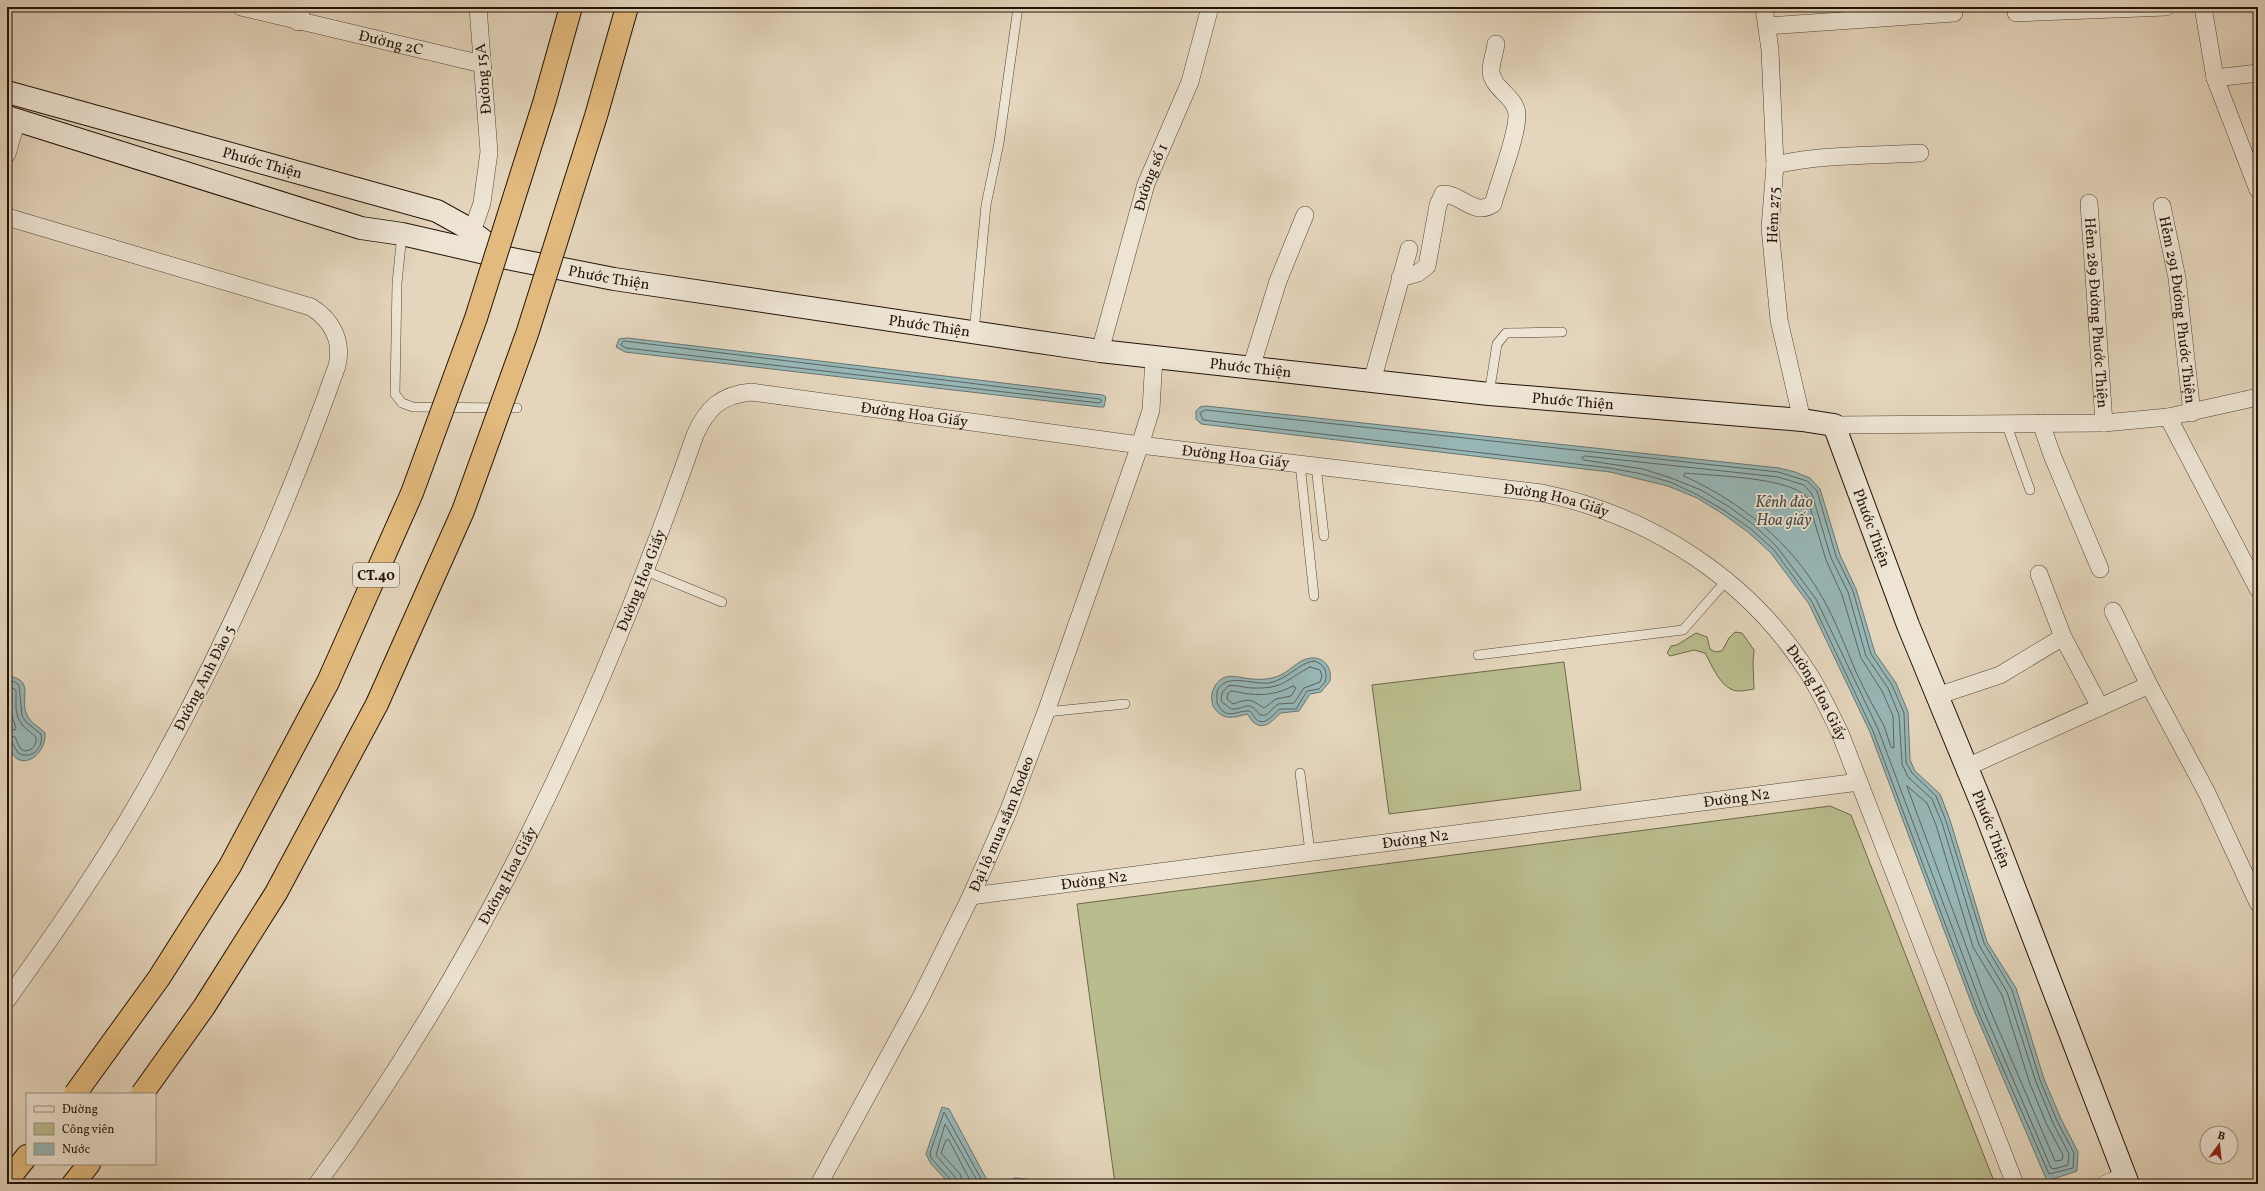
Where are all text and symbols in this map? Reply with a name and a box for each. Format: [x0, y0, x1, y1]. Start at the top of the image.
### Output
street label: Đường 2C [356, 26, 425, 62]
street label: Đường 15A [471, 42, 498, 115]
street label: Đường số 1 [1130, 141, 1174, 214]
street label: Phước Thiện [220, 143, 304, 185]
street label: Hẻm 275 [1763, 186, 1786, 244]
street label: Hẻm 291 Đường Phước Thiện [2152, 214, 2200, 405]
street label: Hẻm 289 Đường Phước Thiện [2078, 217, 2112, 409]
street label: Phước Thiện [566, 261, 651, 296]
street label: Phước Thiện [887, 311, 971, 344]
street label: Phước Thiện [1208, 354, 1292, 384]
street label: Phước Thiện [1531, 389, 1615, 416]
street label: Đường Hoa Giấy [859, 398, 969, 433]
street label: Đường Hoa Giấy [1180, 441, 1290, 475]
street label: Đường Hoa Giấy [1502, 479, 1612, 524]
street label: Phước Thiện [1847, 486, 1895, 571]
water label: Kênh đào Hoa giấy [1755, 492, 1813, 532]
street label: Đường Hoa Giấy [613, 527, 672, 635]
road number: CT.40 [353, 563, 399, 587]
street label: Đường Anh Đào 5 [170, 622, 241, 735]
street label: Đường Hoa Giấy [1780, 641, 1851, 744]
street label: Đại lộ mua sắm Rodeo [965, 753, 1040, 896]
street label: Đường N2 [1702, 785, 1771, 814]
street label: Phước Thiện [1965, 787, 2015, 872]
street label: Đường Hoa Giấy [475, 823, 543, 929]
street label: Đường N2 [1381, 826, 1450, 855]
street label: Đường N2 [1060, 867, 1129, 896]
legend [26, 1093, 156, 1165]
text: Đường [62, 1102, 98, 1118]
text: Công viên [62, 1122, 114, 1138]
north arrow [2199, 1125, 2239, 1165]
text: B [2216, 1129, 2227, 1145]
text: Nước [62, 1142, 90, 1158]

